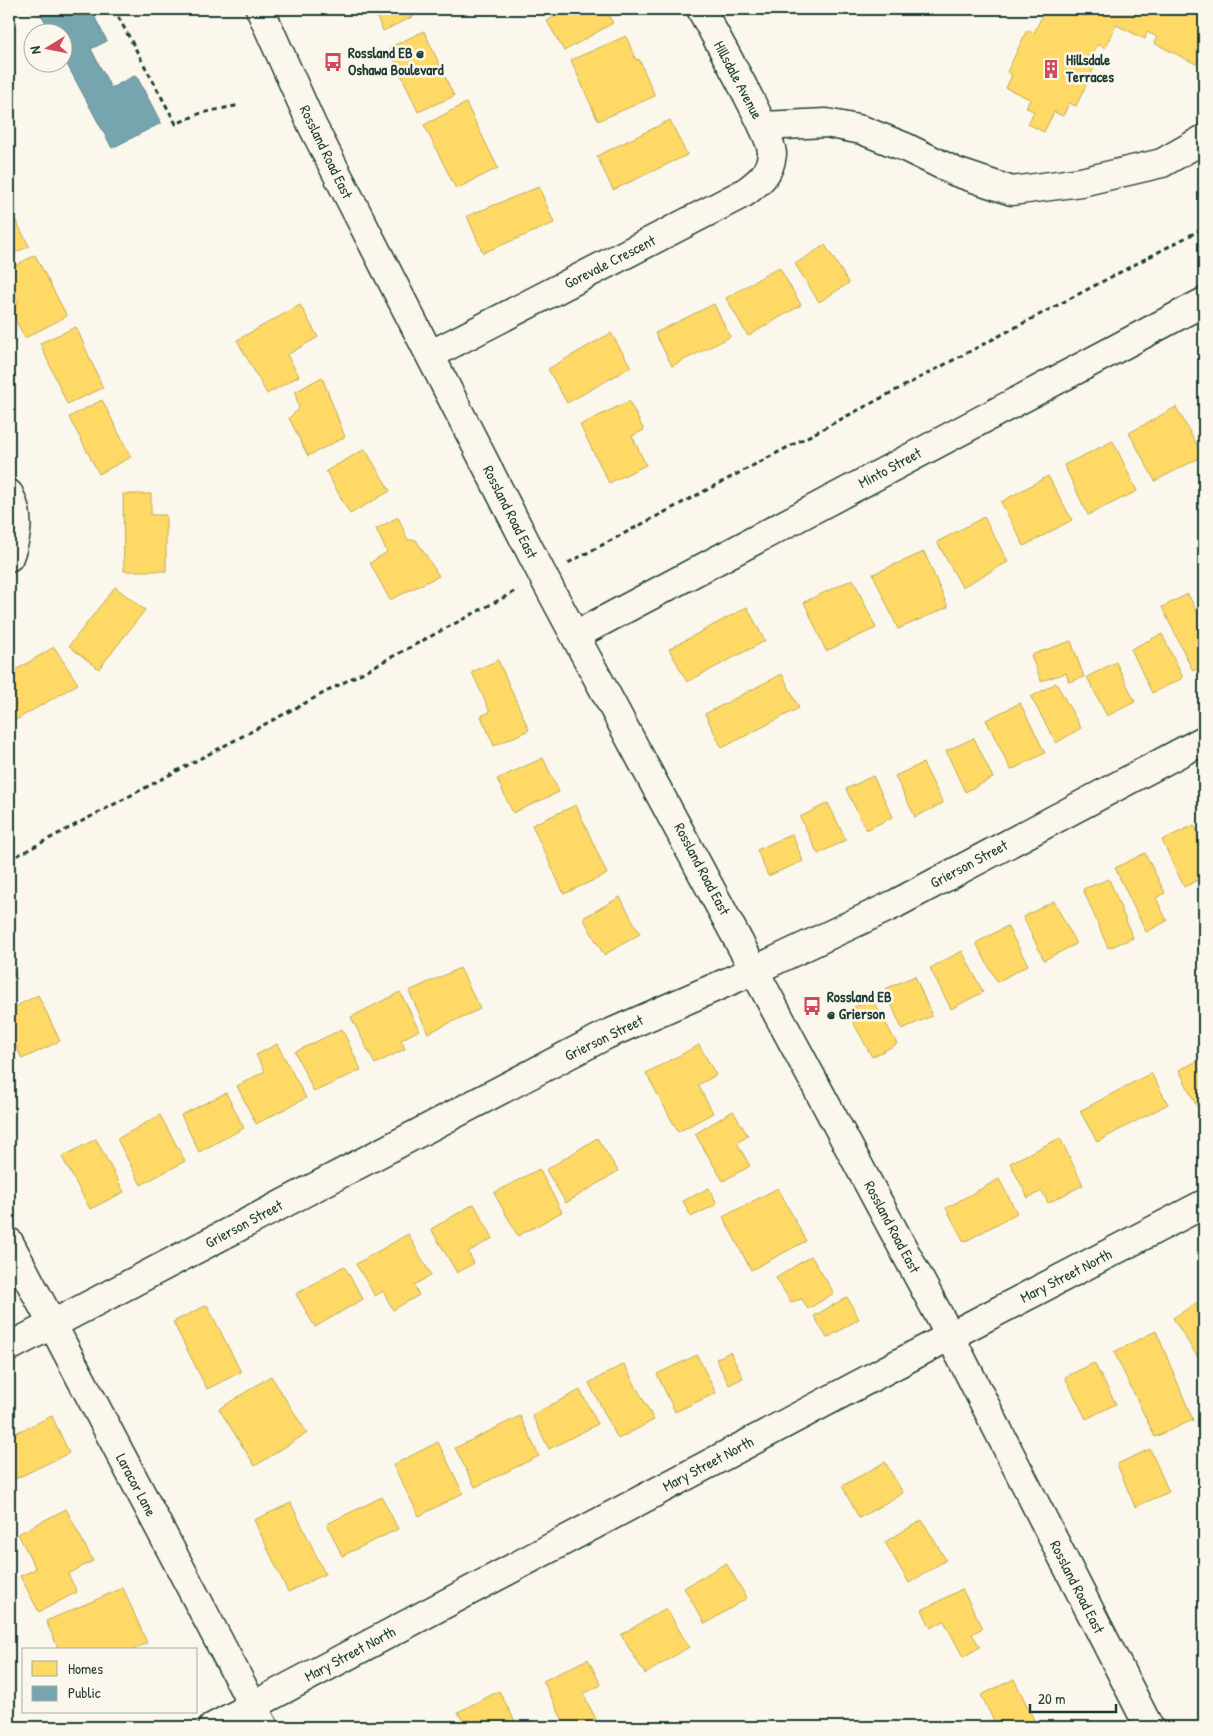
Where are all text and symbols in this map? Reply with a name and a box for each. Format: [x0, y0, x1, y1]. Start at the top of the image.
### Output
north arrow [22, 22, 72, 72]
street label: Hillsdale Avenue [709, 37, 768, 123]
place label: Rossland EB @ Oshawa Boulevard [348, 42, 444, 80]
text: N [25, 44, 45, 56]
place label: Hillsdale Terraces [1065, 49, 1114, 87]
bus stop icon: Rossland EB @ Oshawa Boulevard [322, 51, 344, 73]
building icon: Hillsdale Terraces [1040, 58, 1062, 80]
street label: Rossland Road East [295, 101, 359, 203]
street label: Gorevale Crescent [561, 229, 660, 294]
street label: Minto Street [855, 442, 926, 493]
street label: Rossland Road East [478, 462, 543, 563]
street label: Rossland Road East [669, 819, 736, 919]
street label: Grierson Street [926, 834, 1012, 893]
place label: Rossland EB @ Grierson [827, 986, 892, 1024]
bus stop icon: Rossland EB @ Grierson [801, 995, 823, 1017]
street label: Grierson Street [561, 1009, 647, 1066]
street label: Rossland Road East [859, 1177, 926, 1277]
street label: Grierson Street [201, 1194, 287, 1253]
street label: Mary Street North [1016, 1243, 1115, 1308]
street label: Mary Street North [659, 1431, 757, 1496]
street label: Laracor Lane [111, 1450, 162, 1520]
street label: Rossland Road East [1045, 1537, 1110, 1638]
street label: Mary Street North [301, 1621, 399, 1686]
legend [22, 1648, 198, 1714]
text: Homes [68, 1658, 103, 1679]
scale bar [1030, 1681, 1117, 1713]
text: Public [68, 1682, 101, 1703]
text: 20 m [1038, 1688, 1065, 1709]

